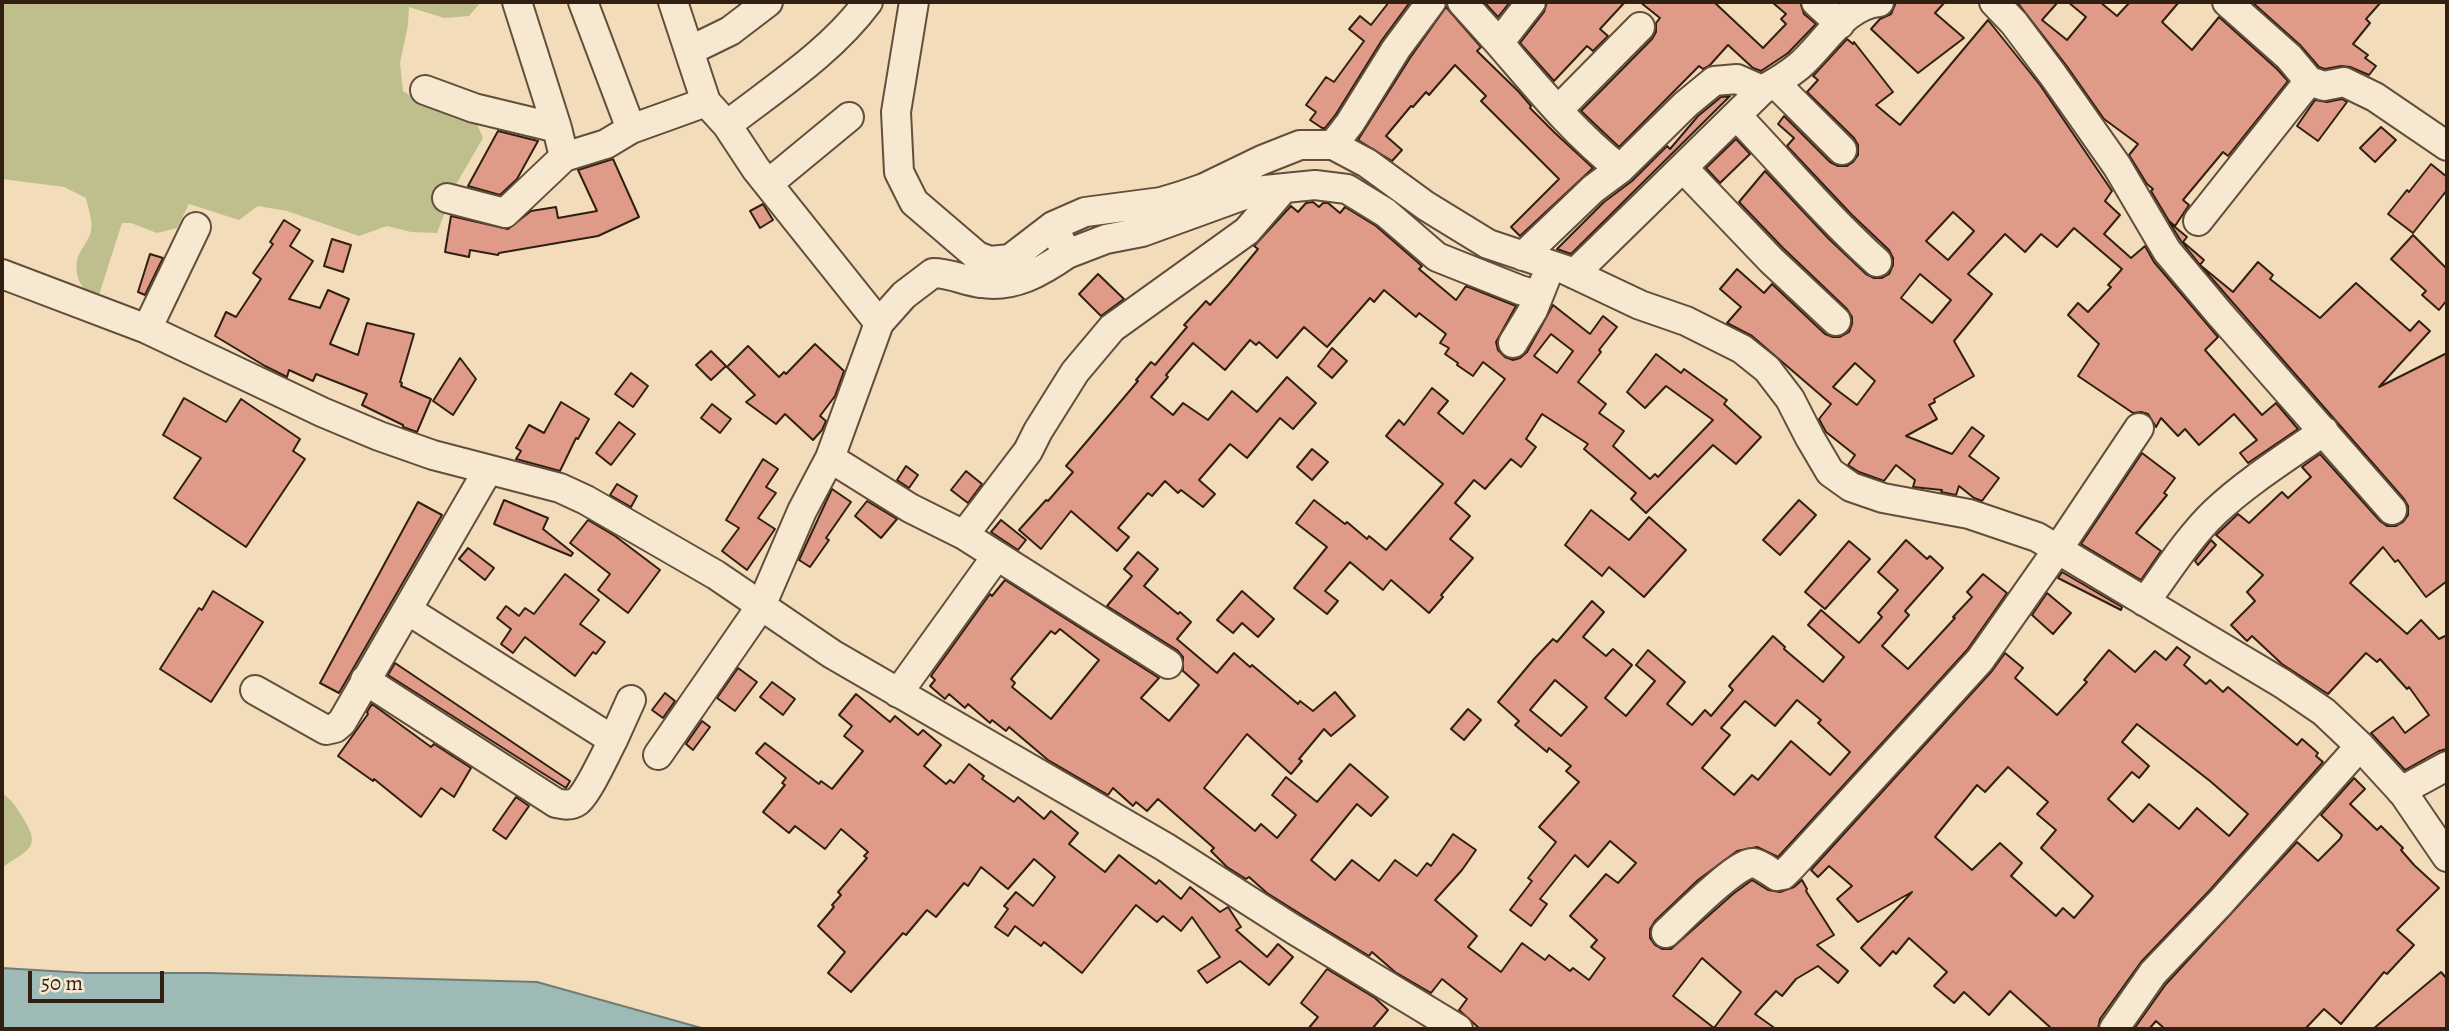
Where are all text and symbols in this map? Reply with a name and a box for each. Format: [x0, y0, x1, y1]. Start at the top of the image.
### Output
scale bar [32, 958, 168, 1002]
text: 50 m [41, 969, 83, 997]

